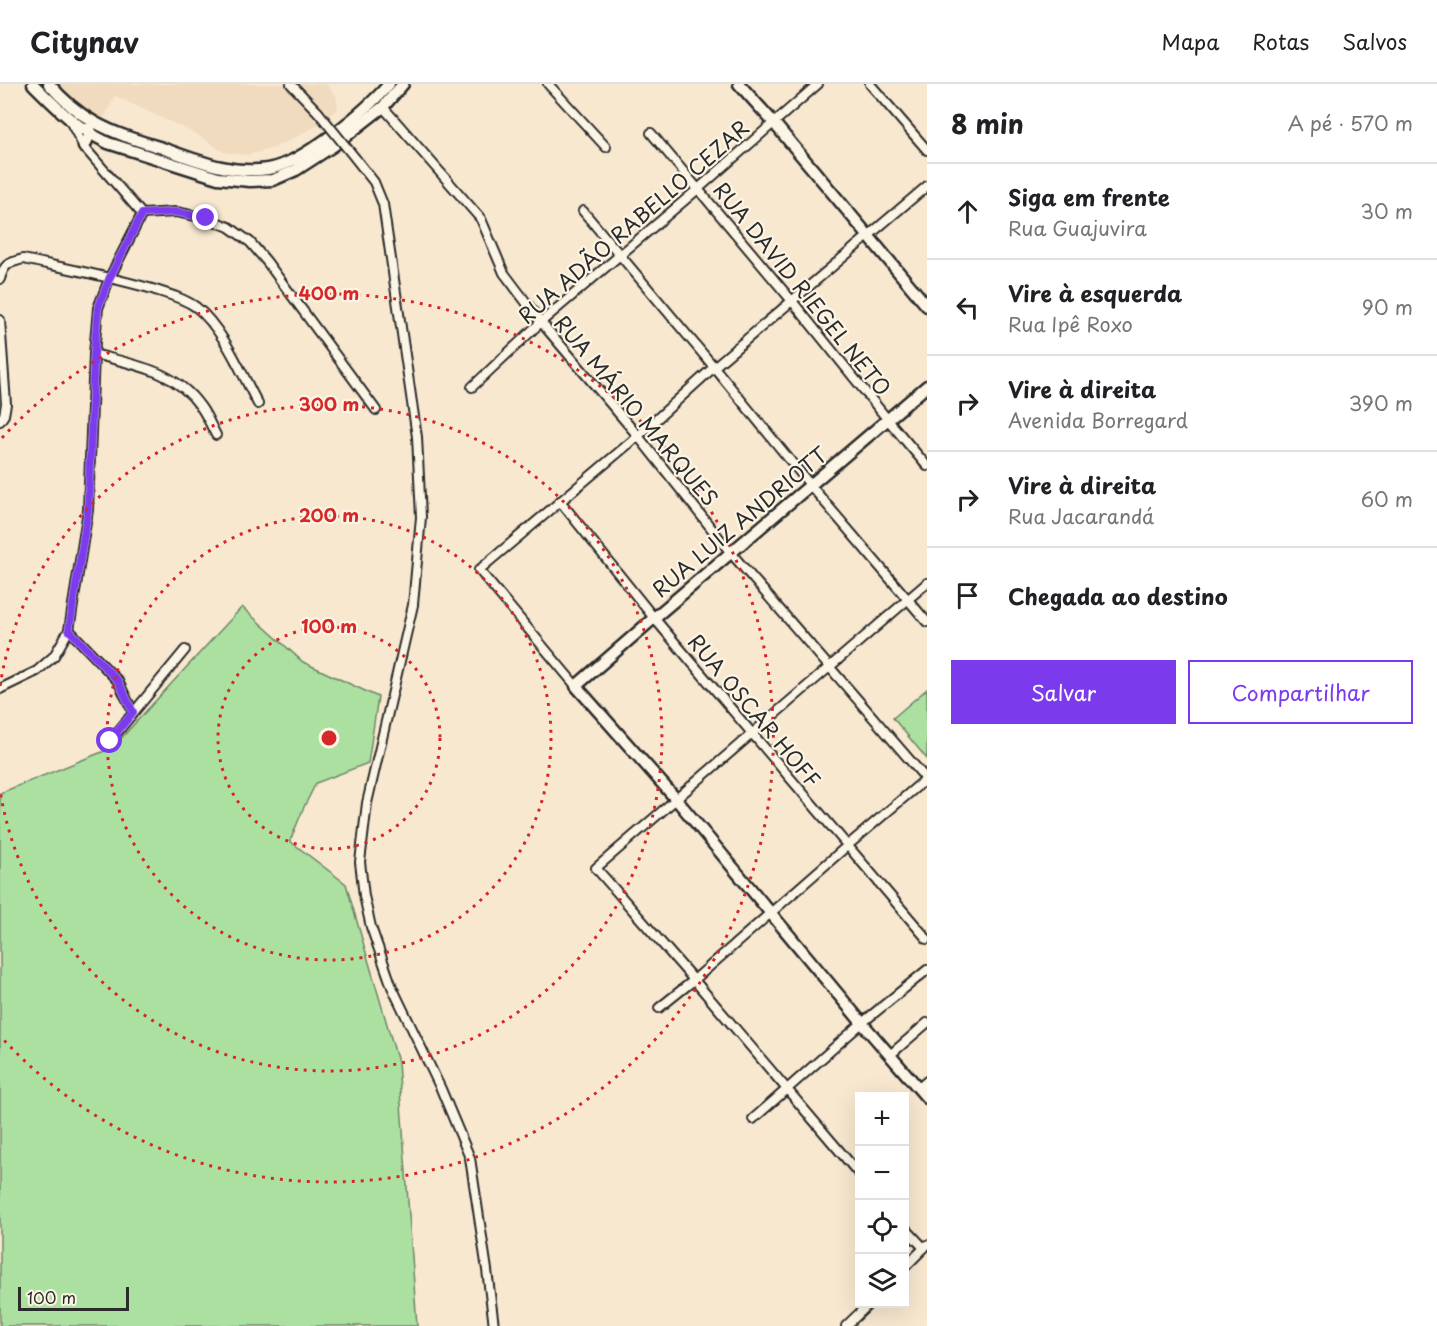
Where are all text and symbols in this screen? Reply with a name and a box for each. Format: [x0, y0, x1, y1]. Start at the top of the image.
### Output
text: Citynav [30, 20, 139, 63]
text: Mapa [1162, 25, 1219, 57]
text: Rotas [1252, 25, 1309, 57]
text: Salvos [1342, 25, 1407, 57]
text: 8 min [951, 104, 1024, 143]
text: A pé · 570 m [1288, 108, 1413, 138]
street label: RUA ADÃO RABELLO CEZAR [510, 111, 756, 331]
street label: RUA DAVID RIEGEL NETO [707, 174, 899, 402]
text: Siga em frente [1008, 180, 1170, 213]
icon: ahead [951, 195, 984, 228]
text: 30 m [1360, 196, 1413, 226]
route end [192, 204, 218, 230]
text: Rua Guajuvira [1008, 213, 1147, 243]
text: Vire à esquerda [1008, 276, 1182, 309]
text: 400 m [299, 279, 359, 306]
icon: left [951, 291, 984, 324]
text: 90 m [1362, 292, 1413, 322]
street label: RUA MÁRIO MARQUES [547, 308, 727, 512]
text: Rua Ipê Roxo [1008, 309, 1133, 339]
text: Vire à direita [1008, 372, 1156, 405]
icon: right [951, 387, 984, 420]
text: 390 m [1349, 388, 1413, 418]
text: 300 m [299, 390, 359, 417]
text: Avenida Borregard [1008, 405, 1188, 435]
street label: RUA LUIZ ANDRIOTT [644, 438, 834, 604]
text: Vire à direita [1008, 468, 1156, 501]
icon: right [951, 483, 984, 516]
text: 60 m [1361, 484, 1413, 514]
text: 200 m [299, 501, 359, 528]
text: Rua Jacarandá [1008, 501, 1154, 531]
icon: arrive [951, 579, 984, 612]
text: Chegada ao destino [1008, 579, 1228, 612]
text: 100 m [301, 612, 357, 639]
street label: RUA OSCAR HOFF [681, 626, 829, 794]
button: Salvar [951, 660, 1176, 724]
button: Compartilhar [1188, 660, 1413, 724]
route start [96, 727, 122, 753]
centre of rings [319, 728, 339, 748]
map controls [855, 1092, 909, 1308]
button: + [855, 1092, 909, 1146]
button: − [855, 1146, 909, 1200]
button: locate [855, 1200, 909, 1254]
button: layers [855, 1254, 909, 1308]
scale bar [18, 1284, 129, 1312]
text: 100 m [27, 1285, 76, 1309]

